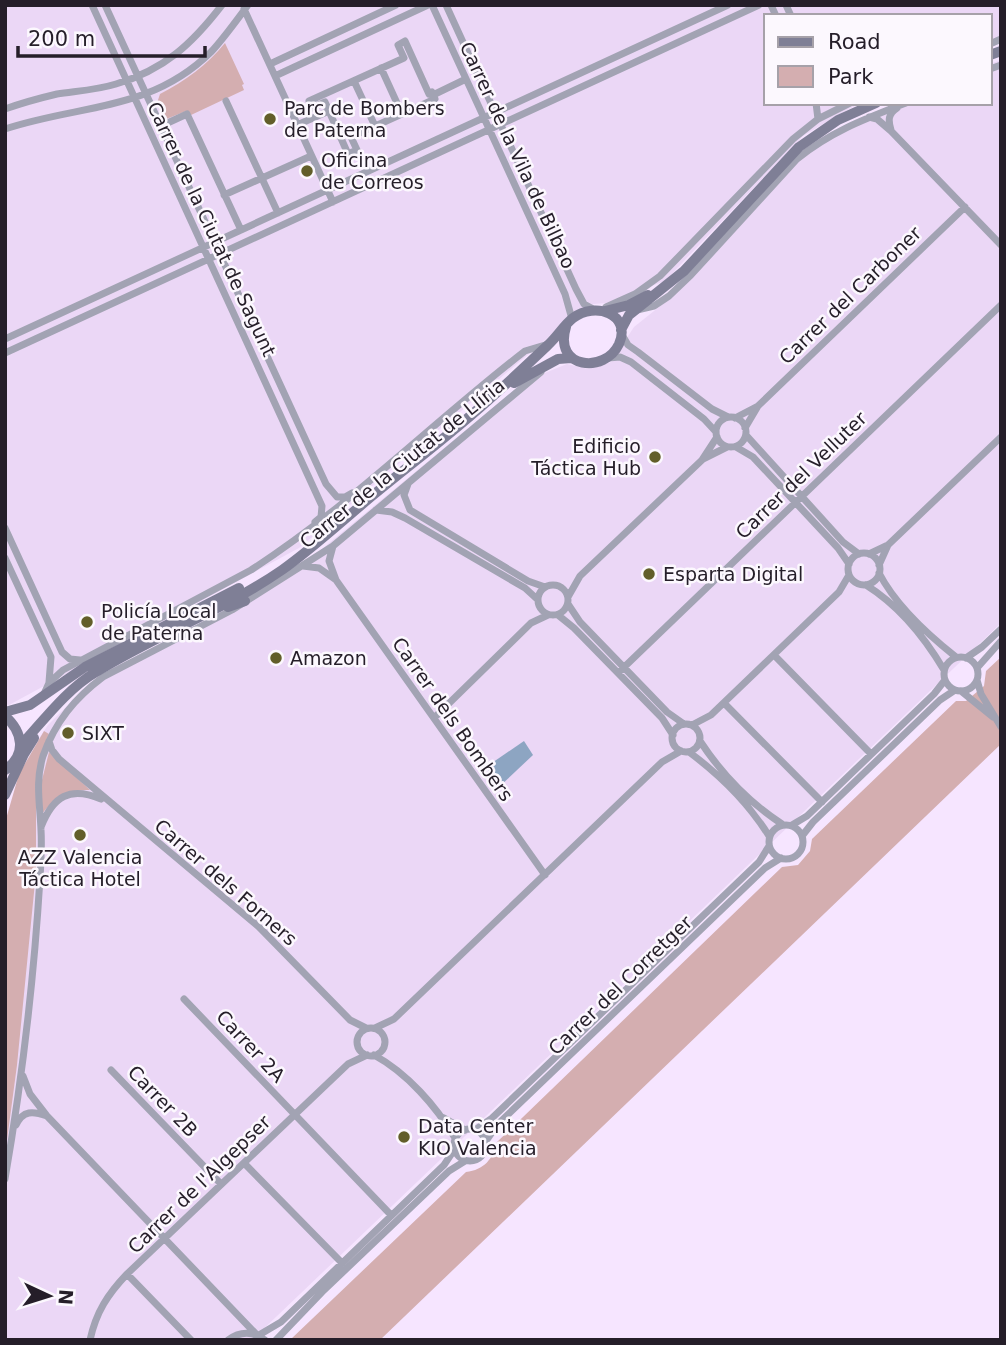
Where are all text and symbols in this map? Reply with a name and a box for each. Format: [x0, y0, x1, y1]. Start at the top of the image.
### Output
scale bar [18, 14, 205, 58]
legend [764, 14, 992, 105]
text: 200 m [28, 27, 95, 51]
text: Road [828, 30, 881, 54]
street label: Carrer de la Vila de Bilbao [456, 38, 580, 272]
text: Park [828, 65, 874, 89]
place label: Parc de Bombers de Paterna [284, 97, 445, 141]
street label: Carrer de la Ciutat de Sagunt [143, 98, 281, 360]
marker: Parc de Bombers de Paterna [262, 111, 278, 127]
place label: Oficina de Correos [321, 149, 424, 193]
marker: Oficina de Correos [299, 163, 315, 179]
street label: Carrer del Carboner [775, 222, 926, 368]
street label: Carrer de la Ciutat de Llíria [295, 374, 509, 552]
street label: Carrer del Velluter [731, 407, 871, 543]
place label: Edificio Táctica Hub [530, 435, 641, 479]
marker: Edificio Táctica Hub [647, 449, 663, 465]
place label: Esparta Digital [663, 563, 803, 585]
marker: Esparta Digital [641, 566, 657, 582]
place label: Policía Local de Paterna [101, 600, 217, 644]
marker: Policía Local de Paterna [79, 614, 95, 630]
street label: Carrer dels Bombers [388, 633, 518, 805]
place label: Amazon [290, 647, 367, 669]
marker: Amazon [268, 650, 284, 666]
place label: SIXT [82, 722, 124, 744]
marker: SIXT [60, 725, 76, 741]
street label: Carrer dels Forners [150, 814, 302, 950]
marker: AZZ Valencia Táctica Hotel [72, 827, 88, 843]
place label: AZZ Valencia Táctica Hotel [18, 846, 142, 890]
street label: Carrer del Corretger [544, 911, 696, 1059]
street label: Carrer 2A [212, 1005, 290, 1087]
street label: Carrer 2B [124, 1061, 202, 1141]
street label: Carrer de l'Algepser [123, 1110, 275, 1258]
place label: Data Center KIO Valencia [418, 1115, 537, 1159]
marker: Data Center KIO Valencia [396, 1129, 412, 1145]
north arrow [14, 1261, 84, 1331]
text: N [54, 1288, 77, 1306]

